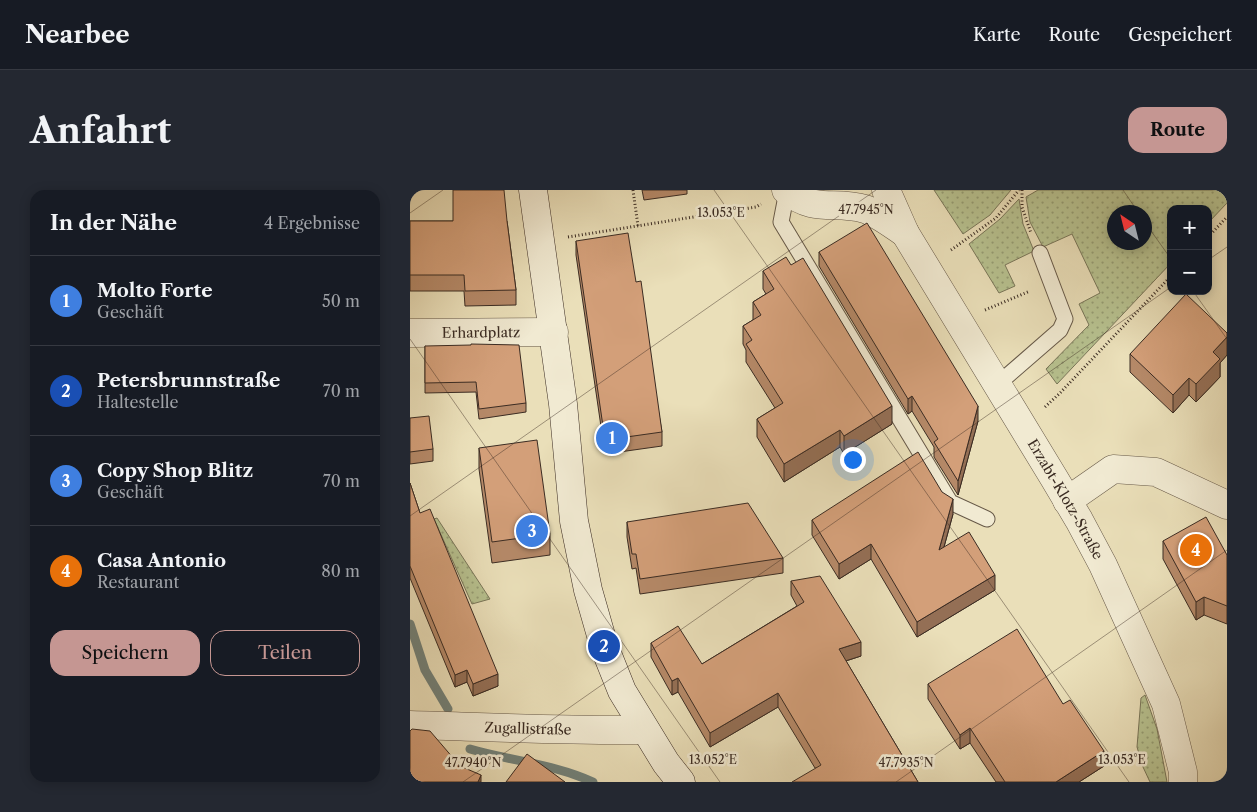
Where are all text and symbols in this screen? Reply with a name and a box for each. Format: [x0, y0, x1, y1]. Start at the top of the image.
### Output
text: Nearbee [25, 20, 130, 49]
text: Karte [973, 24, 1021, 46]
text: Route [1049, 24, 1100, 46]
text: Gespeichert [1128, 24, 1232, 46]
button: Route [1128, 107, 1227, 153]
text: Anfahrt [30, 109, 171, 152]
text: 47.7945°N [838, 202, 894, 217]
text: 13.053°E [697, 205, 745, 220]
north arrow [1107, 205, 1152, 250]
map controls [1167, 205, 1212, 295]
button: + [1167, 205, 1212, 250]
text: In der Nähe [50, 210, 177, 235]
text: 4 Ergebnisse [264, 213, 360, 233]
button: − [1167, 250, 1212, 295]
text: Molto Forte [97, 279, 212, 302]
text: 1 [62, 291, 70, 311]
text: 50 m [322, 291, 360, 311]
text: Geschäft [97, 302, 164, 322]
street label: Erhardplatz [442, 323, 520, 342]
text: Petersbrunnstraße [97, 369, 280, 392]
text: 2 [61, 381, 71, 401]
text: 70 m [323, 381, 360, 401]
text: Haltestelle [97, 392, 178, 412]
pin: 1 [596, 419, 628, 457]
street label: Erzabt-Klotz-Straße [1023, 436, 1107, 563]
your location [840, 447, 866, 473]
text: Copy Shop Blitz [97, 459, 253, 482]
text: 3 [61, 471, 71, 491]
text: 70 m [323, 471, 360, 491]
text: Geschäft [97, 482, 164, 502]
pin: 3 [516, 512, 548, 550]
pin: 4 [1180, 531, 1212, 569]
text: Casa Antonio [97, 549, 226, 572]
text: 4 [61, 561, 71, 581]
text: 80 m [321, 561, 360, 581]
text: Restaurant [97, 572, 179, 592]
pin: 2 [588, 627, 620, 665]
button: Speichern [50, 630, 200, 676]
button: Teilen [210, 630, 360, 676]
street label: Zugallistraße [484, 718, 572, 739]
text: 13.052°E [689, 752, 737, 767]
text: 13.053°E [1098, 752, 1146, 767]
text: 47.7940°N [445, 755, 501, 770]
text: 47.7935°N [878, 755, 934, 770]

